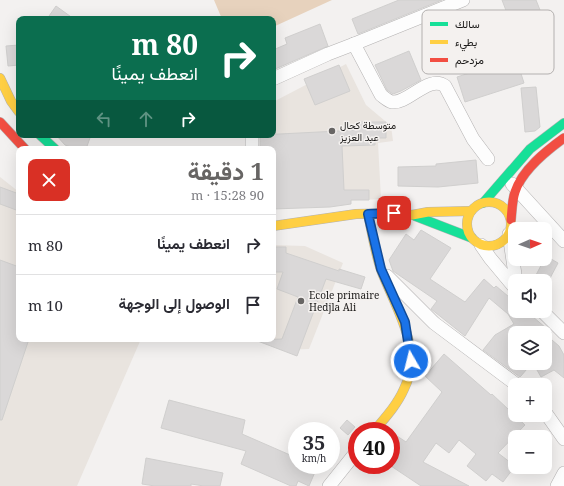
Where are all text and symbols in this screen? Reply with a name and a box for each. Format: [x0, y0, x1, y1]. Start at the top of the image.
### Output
legend [422, 10, 554, 74]
text: سالك [455, 16, 480, 31]
text: 80 m [131, 25, 198, 63]
icon: right [212, 32, 264, 84]
text: بطيء [455, 34, 477, 52]
text: مزدحم [455, 52, 484, 68]
text: انعطف يمينًا [112, 61, 198, 85]
icon: left [93, 108, 115, 130]
icon: ahead [135, 108, 157, 130]
icon: right [177, 108, 199, 130]
place label: متوسطة كحال عبد العزيز [339, 118, 396, 144]
marker: متوسطة كحال عبد العزيز [327, 126, 337, 136]
text: 1 دقيقة [188, 154, 264, 187]
button: close [28, 159, 70, 201]
text: 90 m · 15:28 [191, 186, 264, 204]
pin [377, 196, 411, 230]
icon: arrive [383, 202, 405, 224]
north arrow [508, 222, 552, 266]
map controls [508, 222, 552, 474]
text: انعطف يمينًا [157, 233, 230, 253]
icon: right [242, 234, 264, 256]
text: 80 m [28, 235, 63, 255]
button: sound [508, 274, 552, 318]
place label: Ecole primaire Hedjla Ali [309, 288, 379, 314]
text: الوصول إلى الوجهة [119, 293, 230, 313]
icon: arrive [242, 294, 264, 316]
text: 10 m [28, 295, 63, 315]
marker: Ecole primaire Hedjla Ali [296, 296, 306, 306]
button: layers [508, 326, 552, 370]
position arrow [390, 340, 432, 382]
button: + [508, 378, 552, 422]
speed limit sign: 40 [348, 422, 400, 474]
text: 35 [303, 429, 325, 456]
button: − [508, 430, 552, 474]
text: km/h [302, 451, 326, 465]

